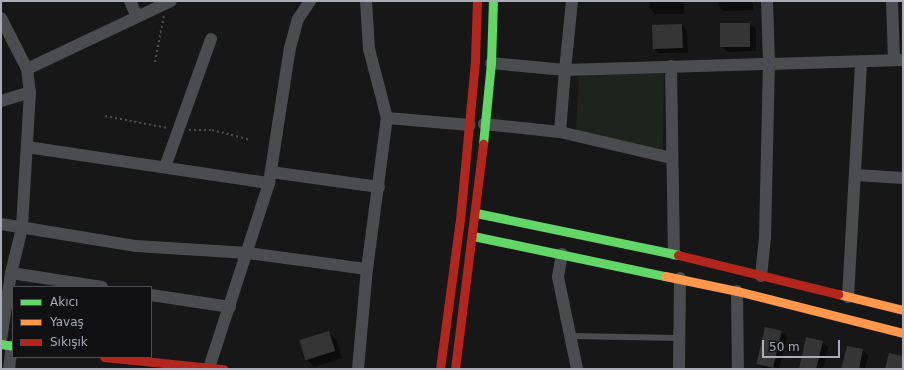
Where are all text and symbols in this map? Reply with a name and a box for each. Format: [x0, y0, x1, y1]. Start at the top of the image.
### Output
legend [12, 286, 152, 358]
text: Akıcı [50, 295, 78, 309]
text: Yavaş [50, 315, 84, 329]
scale bar [764, 332, 842, 358]
text: Sıkışık [50, 335, 88, 349]
text: 50 m [769, 340, 800, 354]

